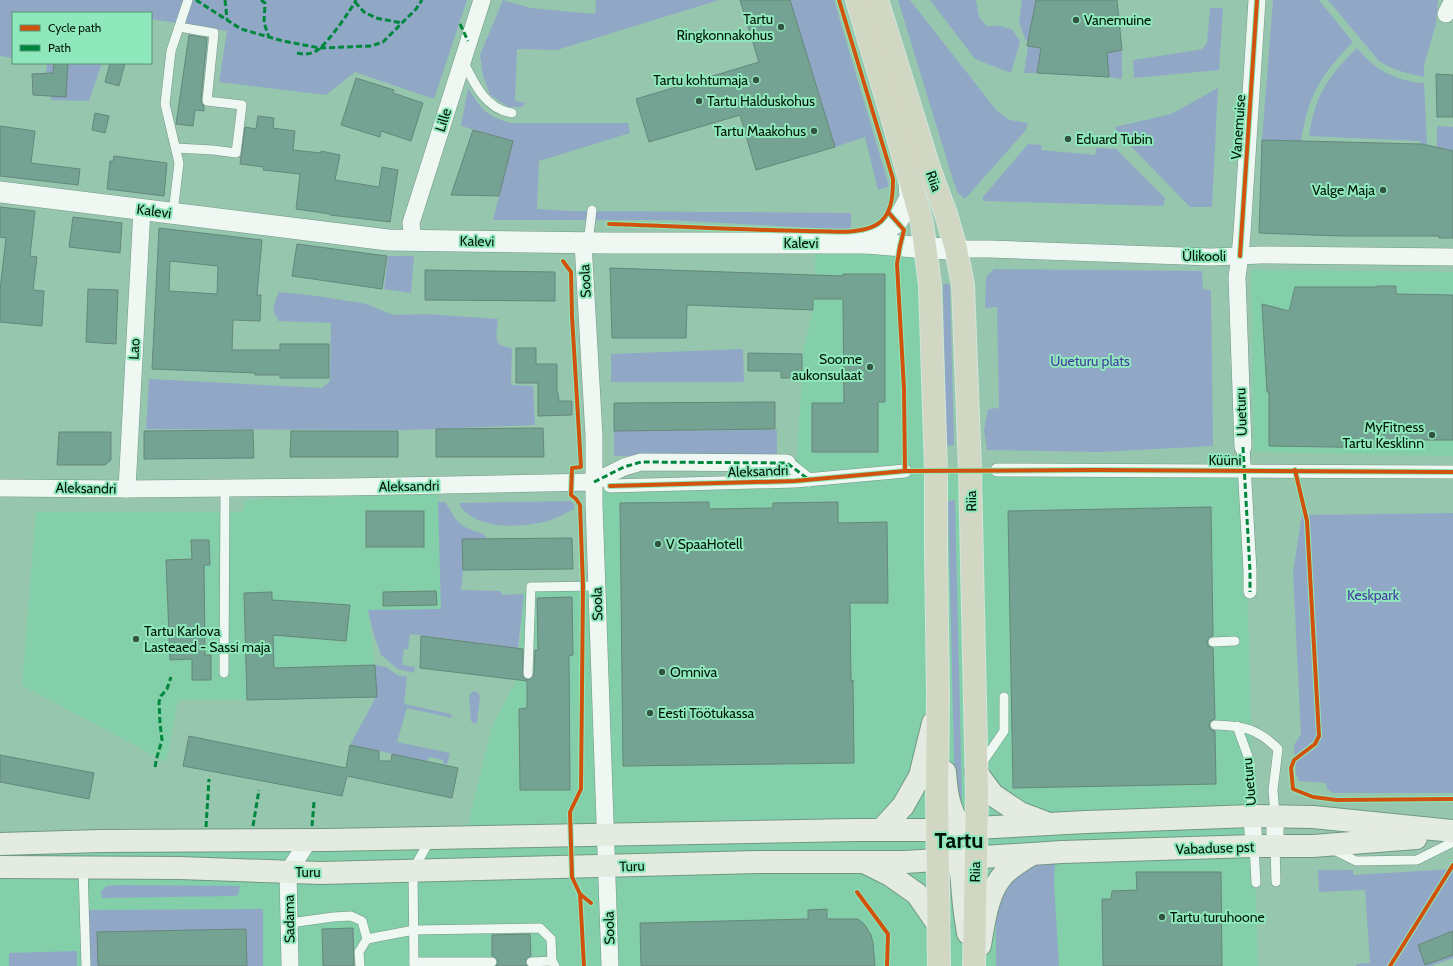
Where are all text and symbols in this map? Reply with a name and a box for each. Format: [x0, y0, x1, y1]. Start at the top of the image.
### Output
place label: Tartu Ringkonnakohus [676, 10, 773, 44]
place label: Vanemuine [1084, 11, 1151, 29]
legend [12, 12, 152, 64]
marker: Vanemuine [1071, 15, 1081, 25]
text: Cycle path [48, 20, 101, 35]
marker: Tartu Ringkonnakohus [776, 22, 786, 32]
text: Path [48, 40, 71, 55]
place label: Tartu kohtumaja [653, 71, 748, 89]
marker: Tartu kohtumaja [751, 75, 761, 85]
place label: Tartu Halduskohus [707, 92, 815, 110]
street label: Vanemuise [1227, 94, 1249, 160]
marker: Tartu Halduskohus [694, 96, 704, 106]
street label: Lille [431, 106, 455, 134]
place label: Tartu Maakohus [714, 122, 806, 140]
marker: Tartu Maakohus [809, 126, 819, 136]
place label: Eduard Tubin [1076, 130, 1153, 148]
marker: Eduard Tubin [1063, 134, 1073, 144]
street label: Riia [922, 168, 946, 194]
place label: Valge Maja [1312, 181, 1375, 199]
marker: Valge Maja [1378, 185, 1388, 195]
street label: Kalevi [136, 200, 172, 222]
street label: Kalevi [459, 232, 495, 250]
street label: Kalevi [784, 234, 818, 252]
street label: Ülikooli [1182, 247, 1226, 265]
street label: Soola [575, 263, 595, 298]
street label: Lao [124, 338, 144, 360]
place label: Soome aukonsulaat [792, 350, 862, 384]
park label: Uueturu plats [1050, 352, 1130, 370]
marker: Soome aukonsulaat [865, 362, 875, 372]
street label: Uueturu [1231, 388, 1251, 436]
place label: MyFitness Tartu Kesklinn [1342, 418, 1424, 452]
marker: MyFitness Tartu Kesklinn [1427, 430, 1437, 440]
street label: Küüni [1208, 451, 1242, 469]
street label: Aleksandri [727, 461, 789, 481]
street label: Aleksandri [378, 476, 440, 496]
street label: Aleksandri [55, 478, 117, 498]
street label: Riia [962, 490, 980, 512]
place label: V SpaaHotell [666, 535, 743, 553]
marker: V SpaaHotell [653, 539, 663, 549]
park label: Keskpark [1347, 586, 1400, 604]
street label: Soola [587, 587, 607, 621]
place label: Tartu Karlova Lasteaed - Sassi maja [144, 622, 271, 656]
marker: Tartu Karlova Lasteaed - Sassi maja [131, 634, 141, 644]
place label: Omniva [670, 663, 718, 681]
marker: Omniva [657, 667, 667, 677]
place label: Eesti Töötukassa [658, 704, 755, 722]
marker: Eesti Töötukassa [645, 708, 655, 718]
street label: Uueturu [1238, 757, 1260, 807]
district label: Tartu [935, 827, 983, 854]
street label: Vabaduse pst [1175, 838, 1255, 858]
street label: Turu [619, 857, 645, 875]
street label: Riia [966, 861, 984, 883]
street label: Turu [295, 863, 321, 881]
street label: Sadama [280, 894, 298, 943]
place label: Tartu turuhoone [1170, 908, 1265, 926]
street label: Soola [599, 911, 619, 945]
marker: Tartu turuhoone [1157, 912, 1167, 922]

